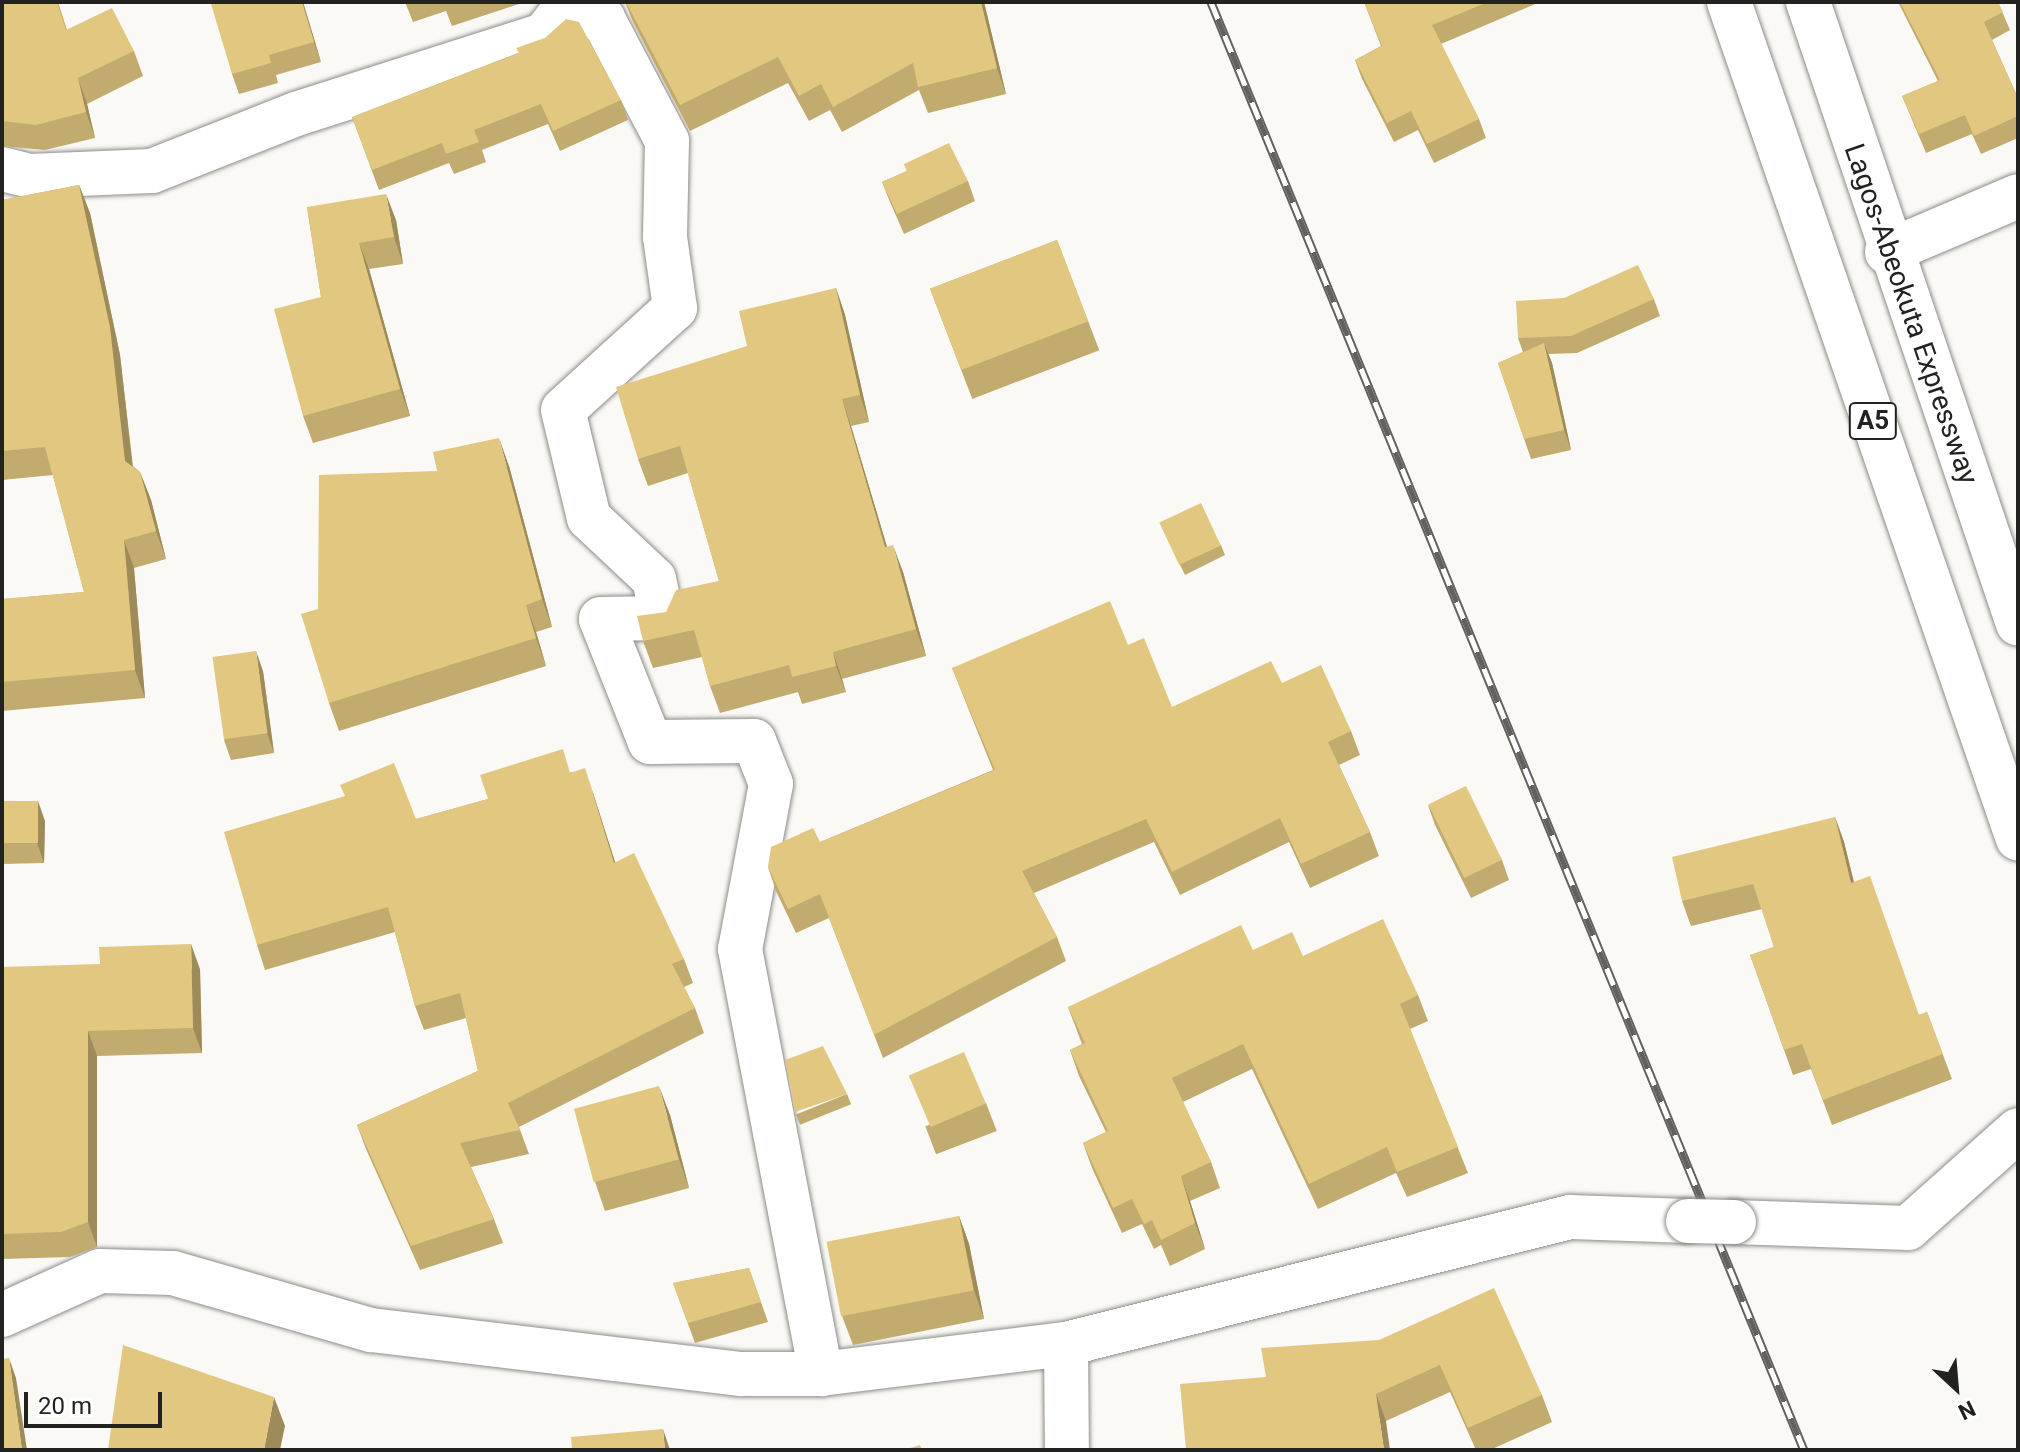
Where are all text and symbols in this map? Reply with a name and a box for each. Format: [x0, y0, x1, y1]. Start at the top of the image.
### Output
street label: Lagos-Abeokuta Expressway [1837, 139, 1985, 489]
road number: A5 [1847, 399, 1899, 443]
north arrow [1916, 1348, 1996, 1428]
scale bar [28, 1376, 166, 1426]
text: 20 m [38, 1392, 92, 1420]
text: N [1954, 1395, 1979, 1425]

